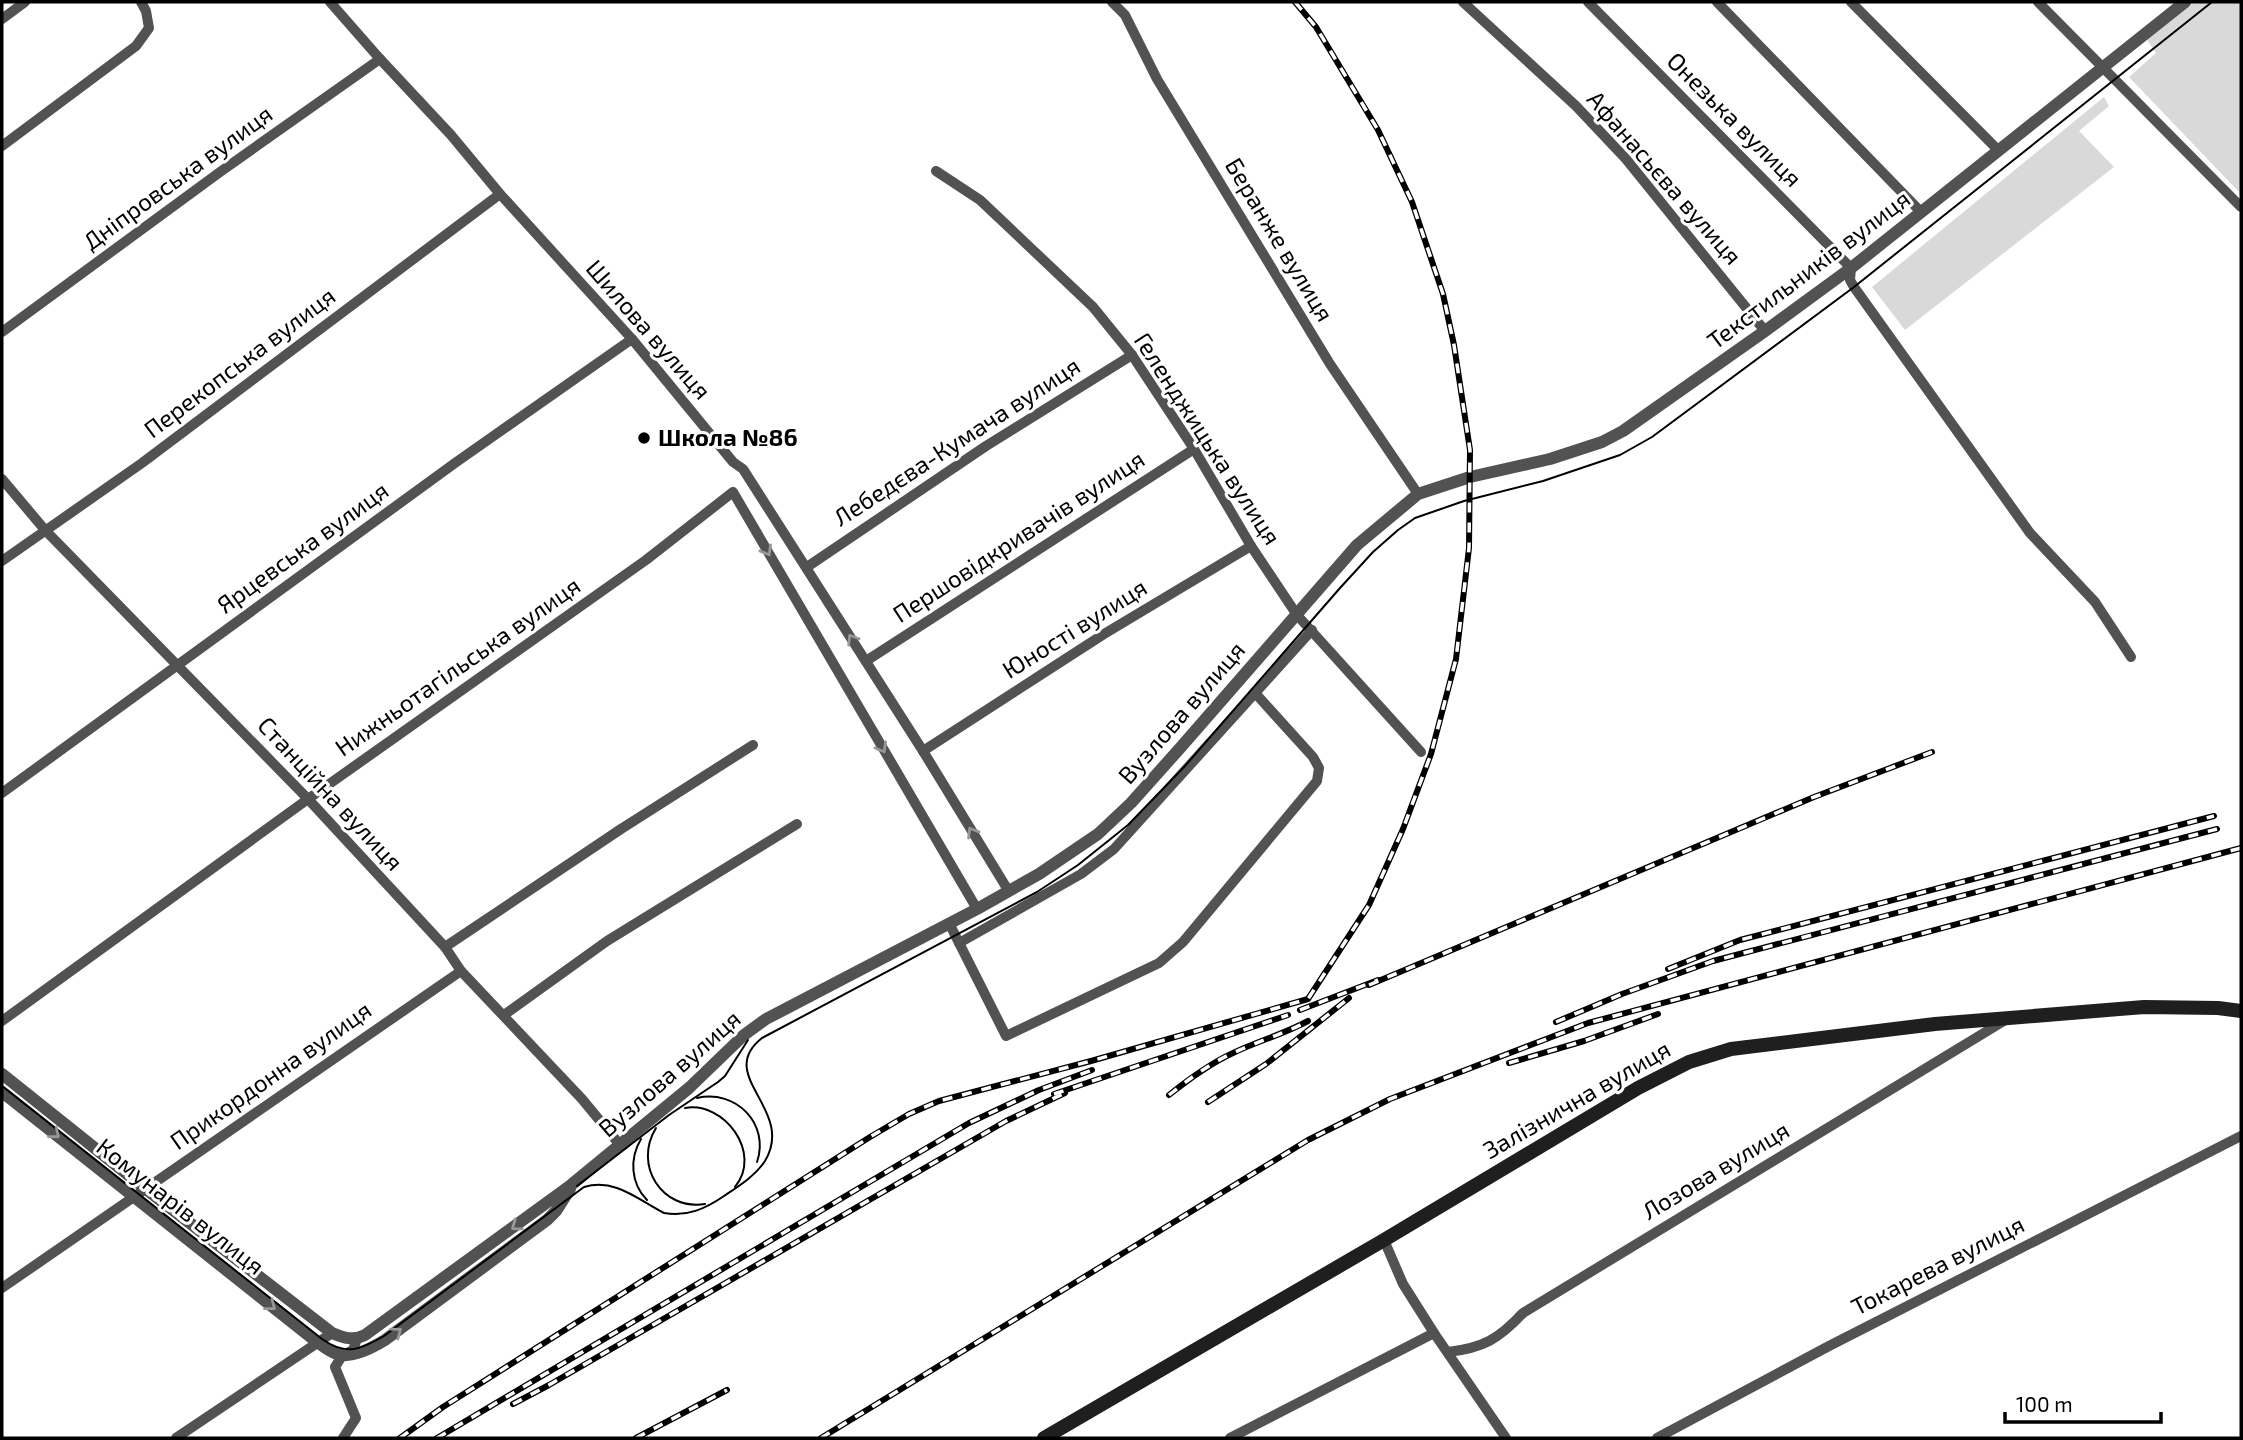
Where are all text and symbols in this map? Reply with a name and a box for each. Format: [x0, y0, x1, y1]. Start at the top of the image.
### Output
street label: Онезька вулиця [1661, 46, 1808, 193]
street label: Афанасьєва вулиця [1581, 84, 1749, 271]
street label: Дніпровська вулиця [77, 98, 278, 256]
street label: Беранже вулиця [1219, 152, 1341, 327]
street label: Текстильників вулиця [1701, 183, 1916, 355]
street label: Шилова вулиця [580, 253, 718, 405]
street label: Перекопська вулиця [138, 280, 341, 444]
street label: Геленджицька вулиця [1128, 327, 1288, 550]
street label: Лебедєва-Кумача вулиця [828, 350, 1085, 532]
place label: Школа №86 [658, 422, 798, 451]
marker: Школа №86 [636, 430, 652, 446]
street label: Першовідкривачів вулиця [887, 443, 1150, 629]
street label: Ярцевська вулиця [211, 475, 394, 619]
one-way arrow [759, 544, 772, 557]
street label: Нижньотагільська вулиця [329, 570, 586, 762]
street label: Юності вулиця [997, 572, 1152, 685]
one-way arrow [848, 633, 861, 646]
street label: Вузлова вулиця [1111, 635, 1251, 790]
street label: Станційна вулиця [252, 710, 410, 877]
one-way arrow [874, 740, 887, 753]
one-way arrow [968, 826, 981, 839]
street label: Прикордонна вулиця [164, 994, 377, 1156]
street label: Вузлова вулиця [592, 1003, 747, 1143]
street label: Залізнична вулиця [1478, 1033, 1675, 1165]
street label: Лозова вулиця [1636, 1114, 1795, 1226]
one-way arrow [47, 1126, 60, 1139]
street label: Комунарів вулиця [91, 1131, 270, 1281]
street label: Токарева вулиця [1846, 1209, 2029, 1322]
one-way arrow [511, 1218, 524, 1230]
one-way arrow [264, 1298, 276, 1311]
one-way arrow [389, 1327, 401, 1340]
scale bar [2005, 1380, 2161, 1424]
text: 100 m [2016, 1391, 2073, 1416]

